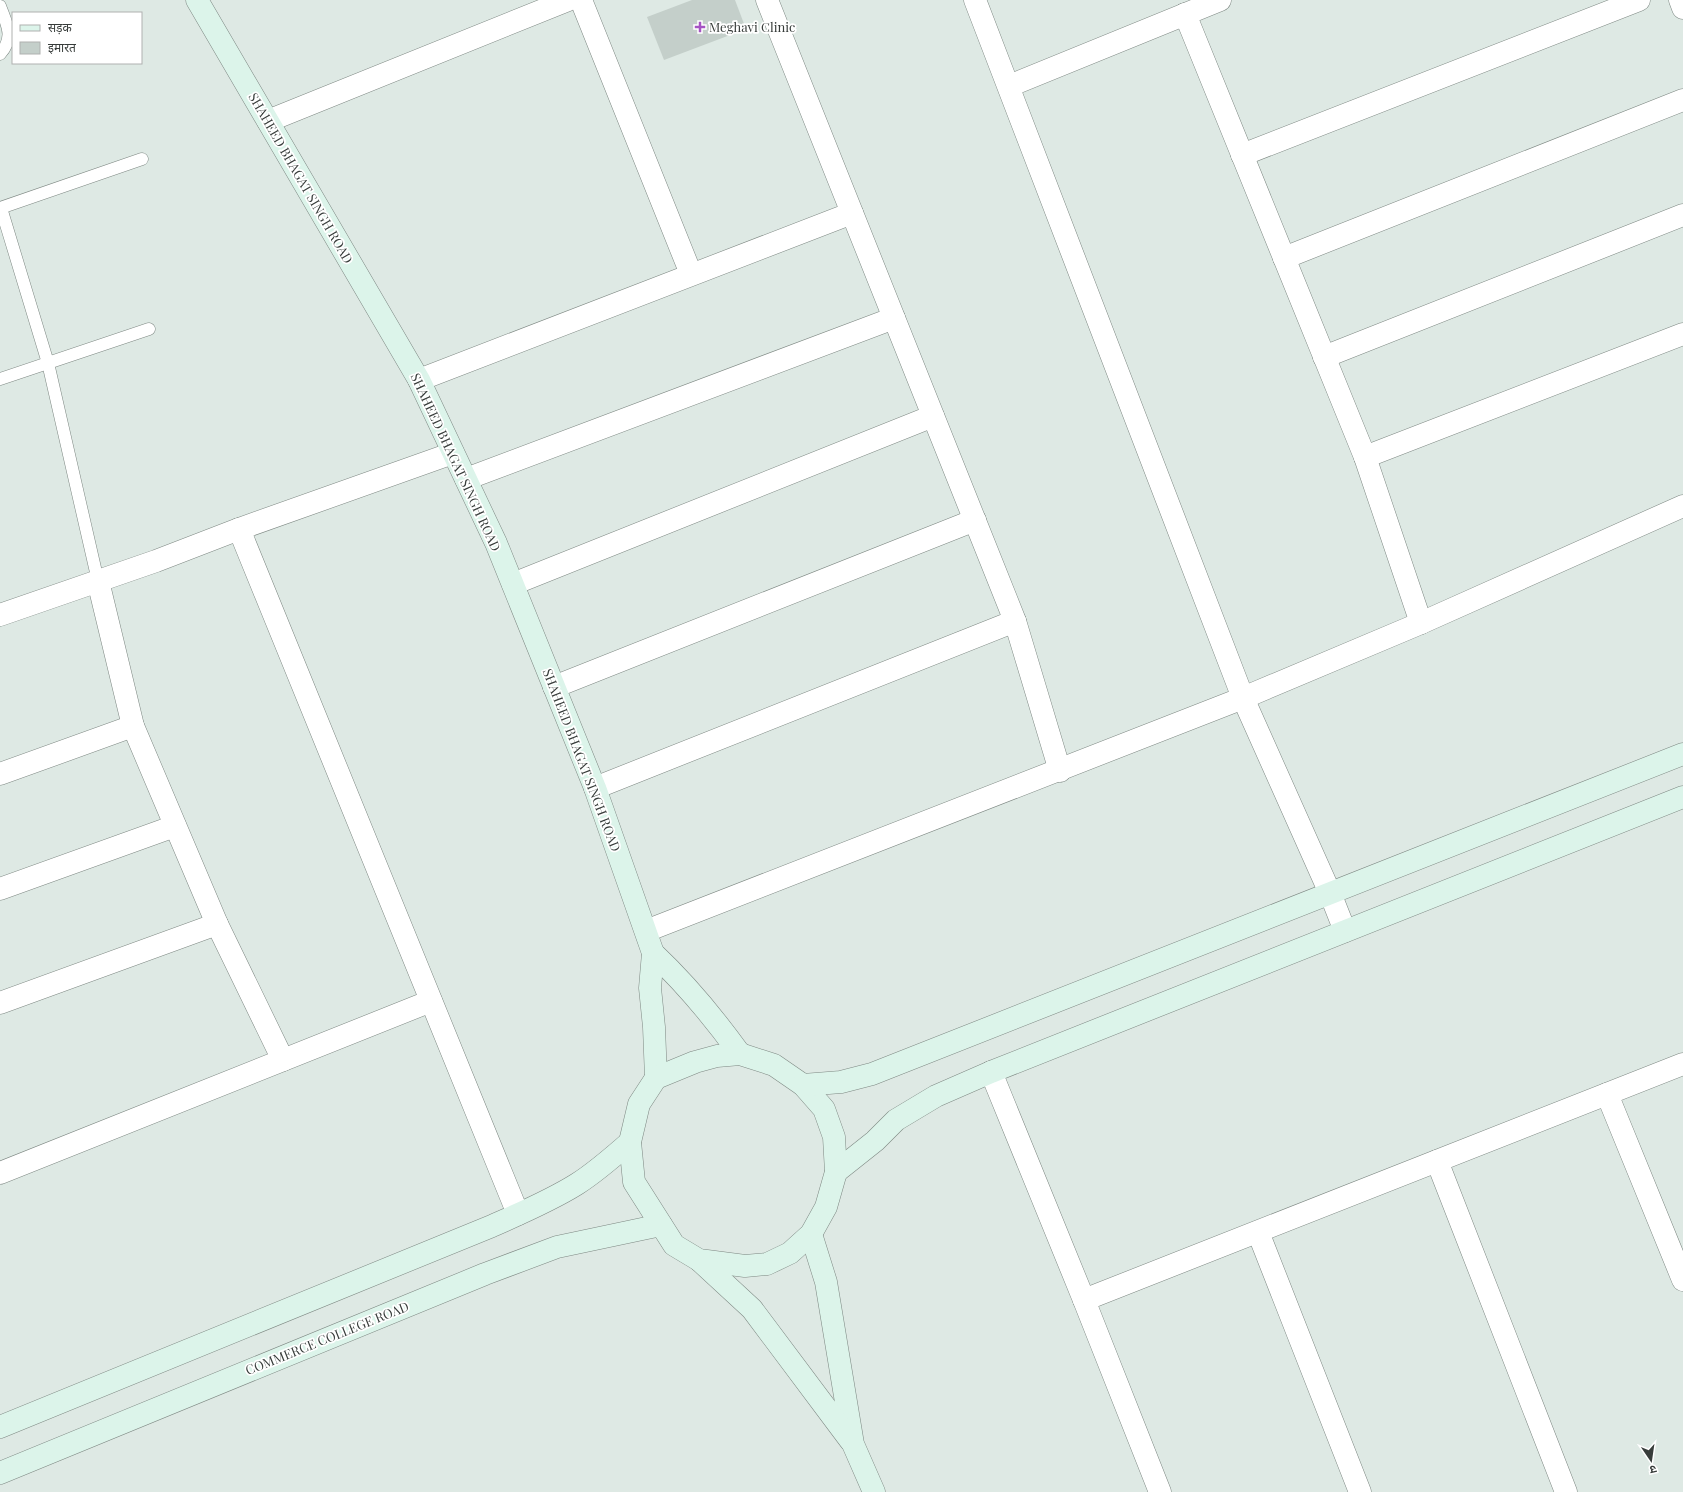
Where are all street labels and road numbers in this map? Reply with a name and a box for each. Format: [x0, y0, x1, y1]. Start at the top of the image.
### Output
street label: SHAHEED BHAGAT SINGH ROAD [245, 89, 357, 266]
street label: SHAHEED BHAGAT SINGH ROAD [408, 370, 505, 554]
street label: SHAHEED BHAGAT SINGH ROAD [540, 666, 625, 854]
street label: COMMERCE COLLEGE ROAD [243, 1297, 411, 1378]

